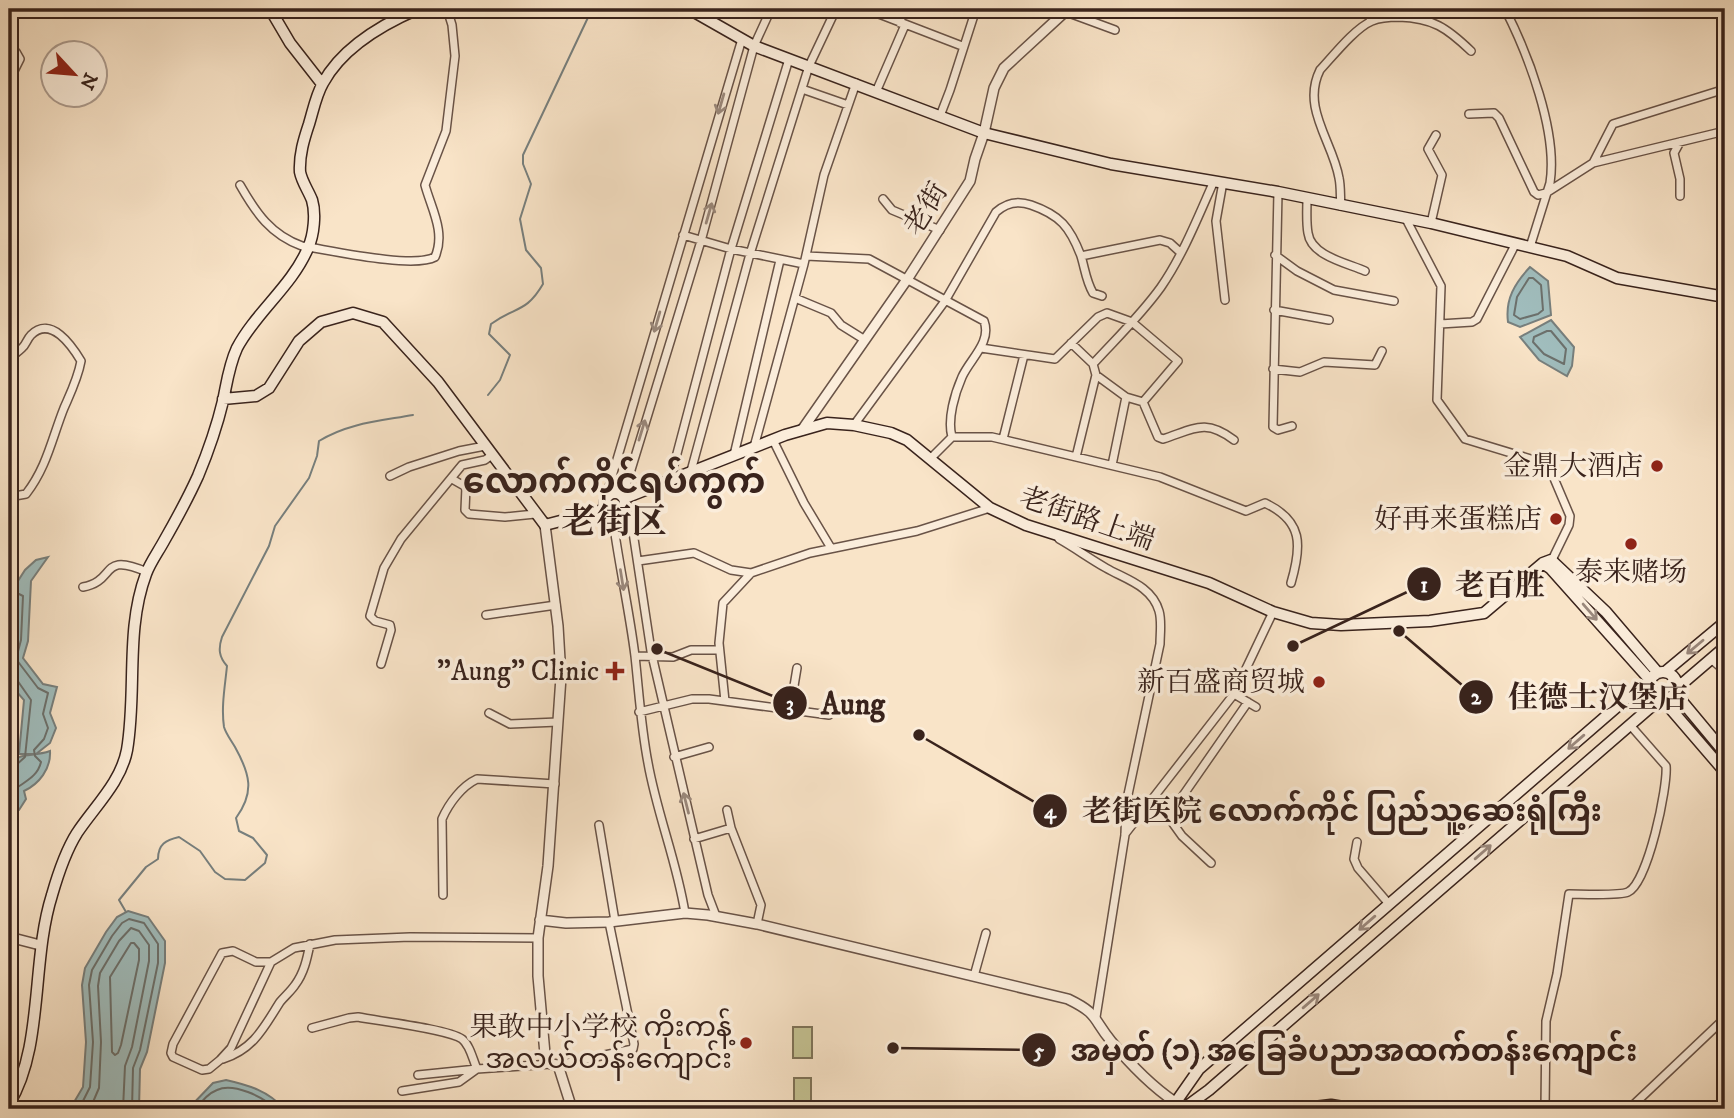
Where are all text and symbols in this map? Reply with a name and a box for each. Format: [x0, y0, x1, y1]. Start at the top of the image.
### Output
north arrow [38, 38, 108, 108]
text: N [74, 69, 102, 93]
one-way arrow [714, 93, 727, 115]
street label: 老街 [896, 176, 956, 242]
one-way arrow [703, 202, 716, 225]
one-way arrow [650, 311, 663, 333]
one-way arrow [637, 420, 650, 442]
place label: 金鼎大酒店 [1503, 449, 1643, 484]
district label: လောက်ကိုင်ရပ်ကွက် 老街区 [463, 456, 765, 545]
marker: 金鼎大酒店 [1649, 458, 1665, 474]
street label: 老街路上端 [1015, 480, 1159, 558]
place label: 好再来蛋糕店 [1374, 502, 1542, 537]
marker: 好再来蛋糕店 [1548, 511, 1564, 527]
marker: 泰来赌场 [1623, 536, 1639, 552]
place label: 泰来赌场 [1575, 555, 1687, 590]
callout: 老百胜 [1406, 559, 1559, 610]
one-way arrow [616, 568, 629, 591]
text: 老百胜 [1455, 568, 1545, 605]
text: 1 [1420, 573, 1428, 599]
one-way arrow [1582, 603, 1598, 621]
one-way arrow [1687, 639, 1705, 655]
place label: "Aung" Clinic [437, 654, 599, 689]
marker: "Aung" Clinic [605, 661, 625, 681]
place label: 新百盛商贸城 [1137, 665, 1305, 700]
callout: 佳德士汉堡店 [1459, 671, 1702, 722]
marker: 新百盛商贸城 [1311, 674, 1327, 690]
callout: Aung [772, 678, 899, 729]
text: 佳德士汉堡店 [1508, 680, 1688, 717]
text: 2 [1471, 685, 1482, 711]
text: Aung [820, 687, 886, 724]
text: 3 [786, 692, 794, 718]
one-way arrow [1568, 734, 1586, 750]
callout: 老街医院 လောက်ကိုင် ပြည်သူ့ဆေးရုံကြီး [1033, 785, 1616, 836]
text: 老街医院 လောက်ကိုင် ပြည်သူ့ဆေးရုံကြီး [1082, 790, 1602, 835]
one-way arrow [679, 792, 692, 814]
text: 4 [1044, 799, 1057, 825]
one-way arrow [1474, 844, 1492, 860]
one-way arrow [1359, 915, 1377, 931]
one-way arrow [1302, 993, 1320, 1009]
place label: 果敢中小学校 ကိုးကန့် အလယ်တန်းကျောင်း [469, 1008, 736, 1081]
callout: အမှတ် (၁) အခြေခံပညာအထက်တန်းကျောင်း [1022, 1025, 1652, 1076]
text: အမှတ် (၁) အခြေခံပညာအထက်တန်းကျောင်း [1071, 1030, 1637, 1076]
marker: 果敢中小学校 ကိုးကန့် အလယ်တန်းကျောင်း [738, 1035, 754, 1051]
text: 5 [1033, 1039, 1045, 1065]

